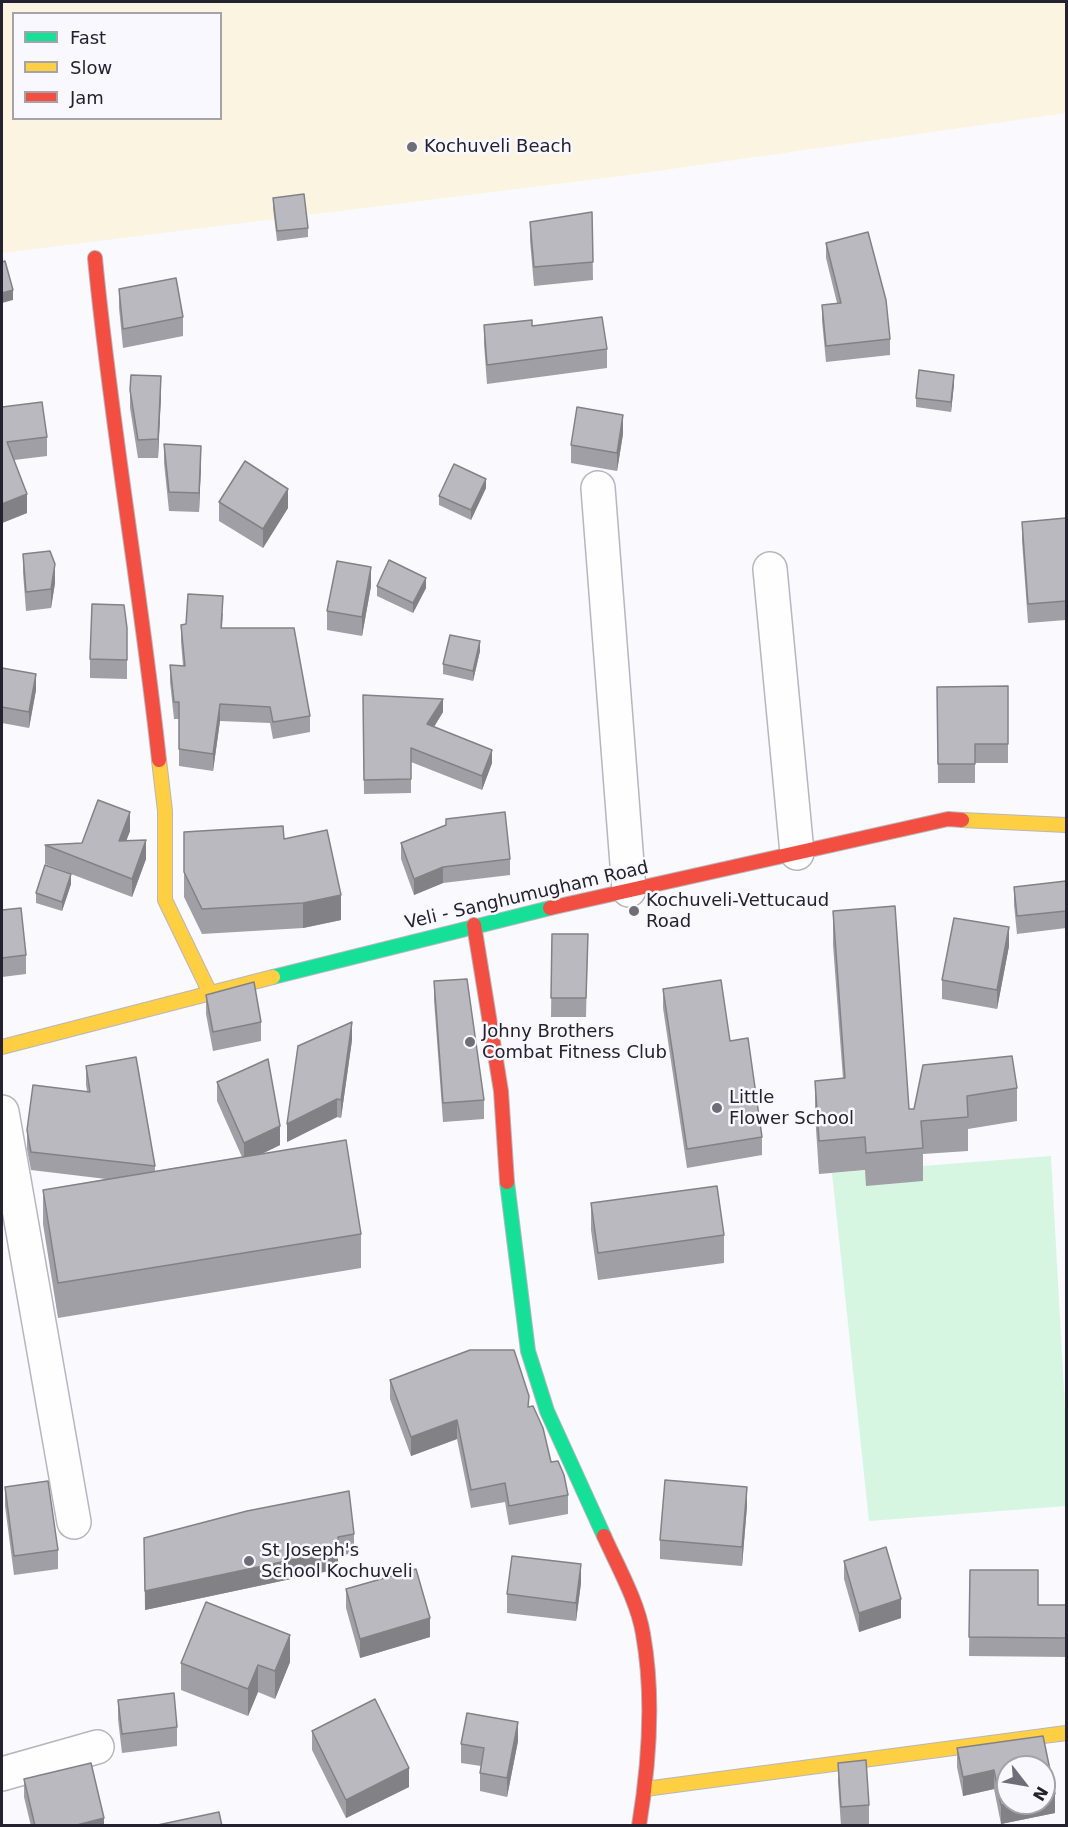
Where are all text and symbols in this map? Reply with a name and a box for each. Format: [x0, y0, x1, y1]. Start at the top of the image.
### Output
legend [12, 12, 222, 120]
text: Fast [70, 27, 106, 48]
text: Slow [70, 57, 112, 78]
text: Jam [70, 87, 104, 108]
place label: Kochuveli Beach [424, 136, 572, 158]
marker: Kochuveli Beach [405, 140, 419, 154]
street label: Veli - Sanghumugham Road [403, 857, 651, 935]
place label: Kochuveli-Vettucaud Road [646, 890, 829, 932]
marker: Kochuveli-Vettucaud Road [627, 904, 641, 918]
place label: Johny Brothers Combat Fitness Club [482, 1021, 667, 1064]
marker: Johny Brothers Combat Fitness Club [463, 1035, 477, 1049]
place label: Little Flower School [729, 1087, 854, 1130]
marker: Little Flower School [710, 1101, 724, 1115]
place label: St Joseph's School Kochuveli [261, 1540, 413, 1582]
marker: St Joseph's School Kochuveli [242, 1554, 256, 1568]
north arrow [996, 1755, 1056, 1815]
text: N [1029, 1783, 1052, 1804]

